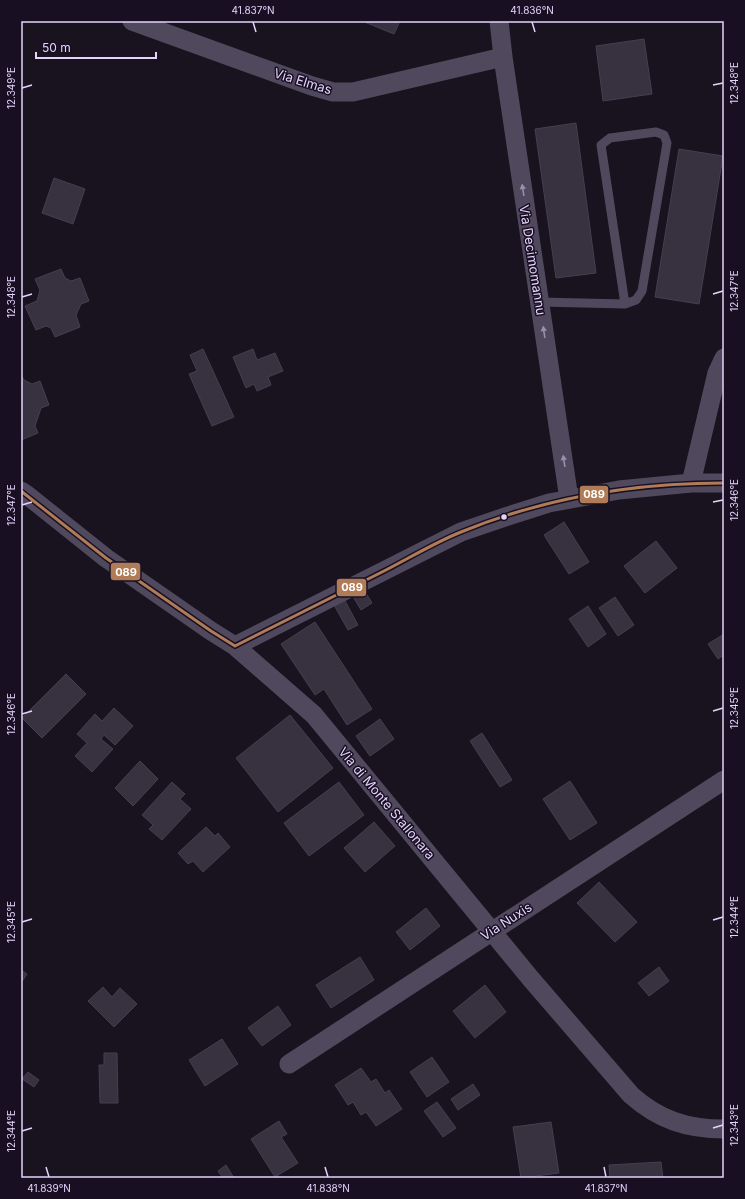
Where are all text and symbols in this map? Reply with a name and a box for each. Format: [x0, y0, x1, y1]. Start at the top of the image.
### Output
text: 41.837°N [231, 4, 275, 16]
text: 41.836°N [510, 4, 554, 16]
scale bar [36, 34, 156, 60]
text: 50 m [42, 40, 71, 55]
text: 12.348°E [728, 62, 740, 104]
street label: Via Elmas [272, 65, 334, 97]
text: 12.349°E [5, 67, 17, 109]
one-way arrow [520, 184, 526, 196]
street label: Via Decimomannu [516, 204, 550, 316]
text: 12.347°E [728, 270, 740, 312]
text: 12.348°E [5, 276, 17, 318]
one-way arrow [541, 326, 547, 338]
one-way arrow [561, 455, 567, 467]
text: 12.346°E [728, 479, 740, 521]
text: 12.347°E [5, 484, 17, 526]
line badge: 089 [579, 485, 609, 504]
text: 089 [583, 487, 605, 501]
unlabelled marker [499, 512, 509, 522]
line badge: 089 [110, 562, 141, 581]
text: 089 [115, 565, 137, 579]
line badge: 089 [336, 578, 367, 597]
text: 089 [341, 580, 363, 594]
text: 12.345°E [728, 687, 740, 729]
text: 12.346°E [5, 693, 17, 735]
street label: Via di Monte Stallonara [335, 744, 439, 862]
text: 12.344°E [728, 896, 740, 938]
street label: Via Nuxis [477, 899, 535, 943]
text: 12.345°E [5, 901, 17, 943]
text: 12.343°E [728, 1104, 740, 1146]
text: 12.344°E [5, 1110, 17, 1152]
text: 41.839°N [27, 1182, 71, 1194]
text: 41.838°N [306, 1182, 350, 1194]
text: 41.837°N [584, 1182, 628, 1194]

